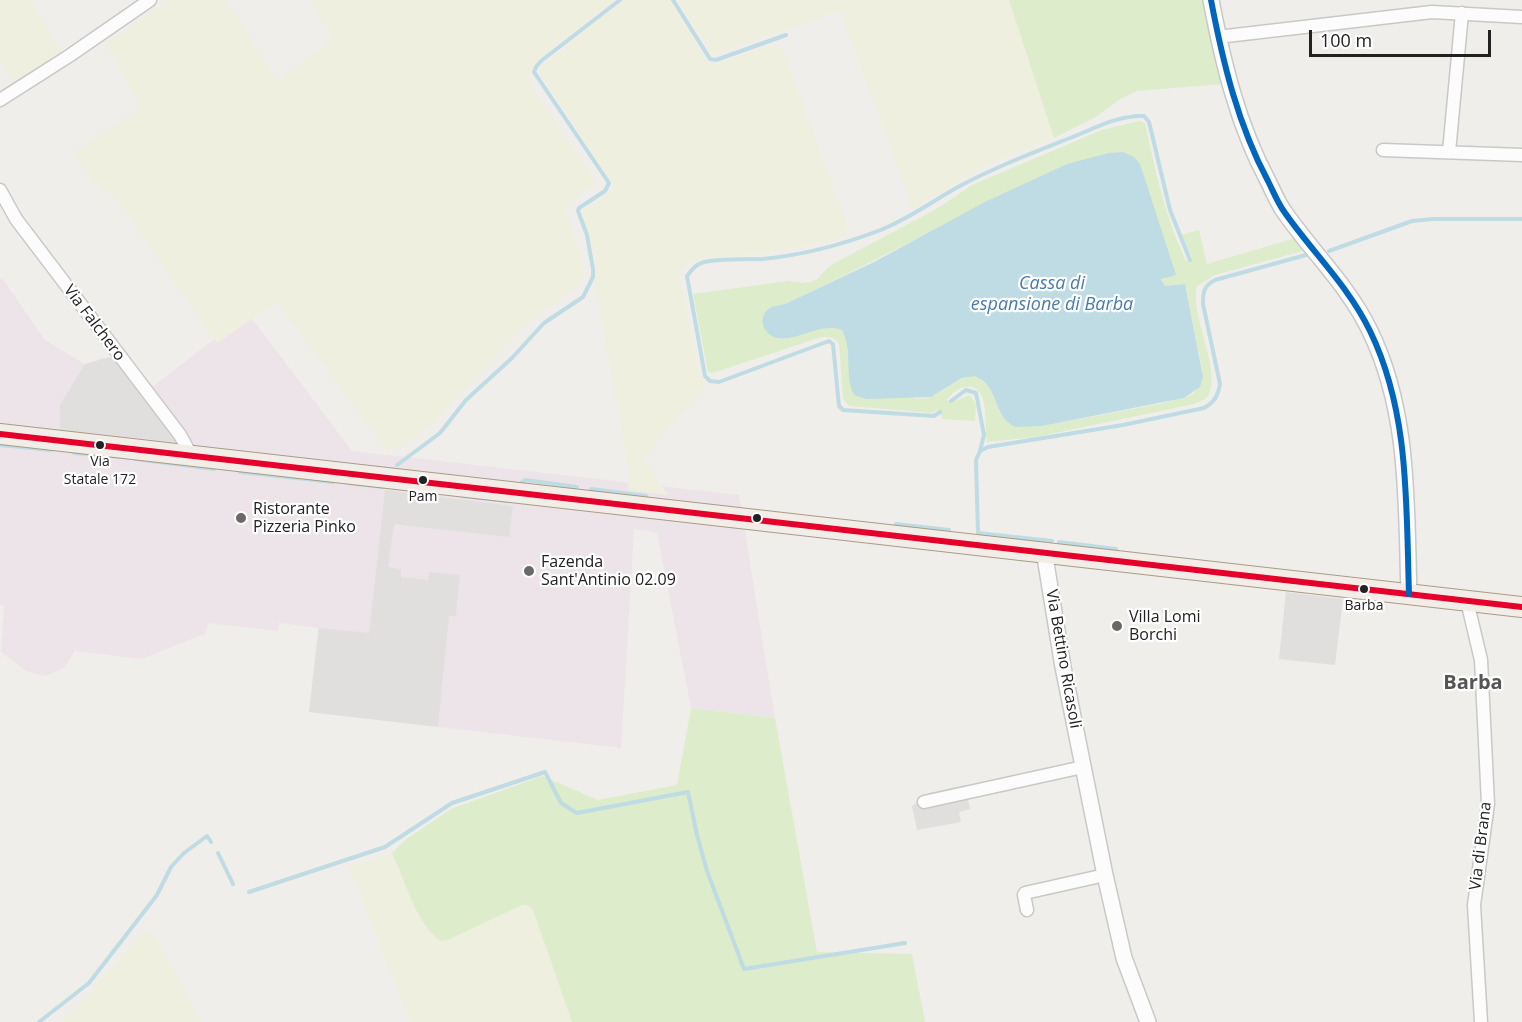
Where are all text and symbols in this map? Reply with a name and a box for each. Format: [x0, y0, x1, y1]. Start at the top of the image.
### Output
scale bar [1312, 18, 1494, 56]
text: 100 m [1320, 28, 1372, 52]
water label: Cassa di espansione di Barba [971, 273, 1133, 316]
street label: Via Falchero [59, 281, 129, 365]
marker: Via Statale 172 [94, 439, 106, 451]
place label: Via Statale 172 [64, 454, 136, 486]
marker: Pam [417, 474, 429, 486]
place label: Pam [408, 489, 438, 505]
place label: Ristorante Pizzeria Pinko [253, 499, 356, 537]
marker: Ristorante Pizzeria Pinko [234, 511, 248, 525]
unlabelled marker [751, 512, 763, 524]
place label: Fazenda Sant'Antinio 02.09 [541, 552, 676, 590]
marker: Fazenda Sant'Antinio 02.09 [522, 564, 536, 578]
marker: Barba [1358, 583, 1370, 595]
street label: Via Bettino Ricasoli [1041, 588, 1085, 730]
place label: Barba [1345, 598, 1383, 614]
place label: Villa Lomi Borchi [1129, 607, 1201, 645]
marker: Villa Lomi Borchi [1110, 619, 1124, 633]
district label: Barba [1443, 671, 1503, 695]
street label: Via di Brana [1466, 801, 1496, 891]

